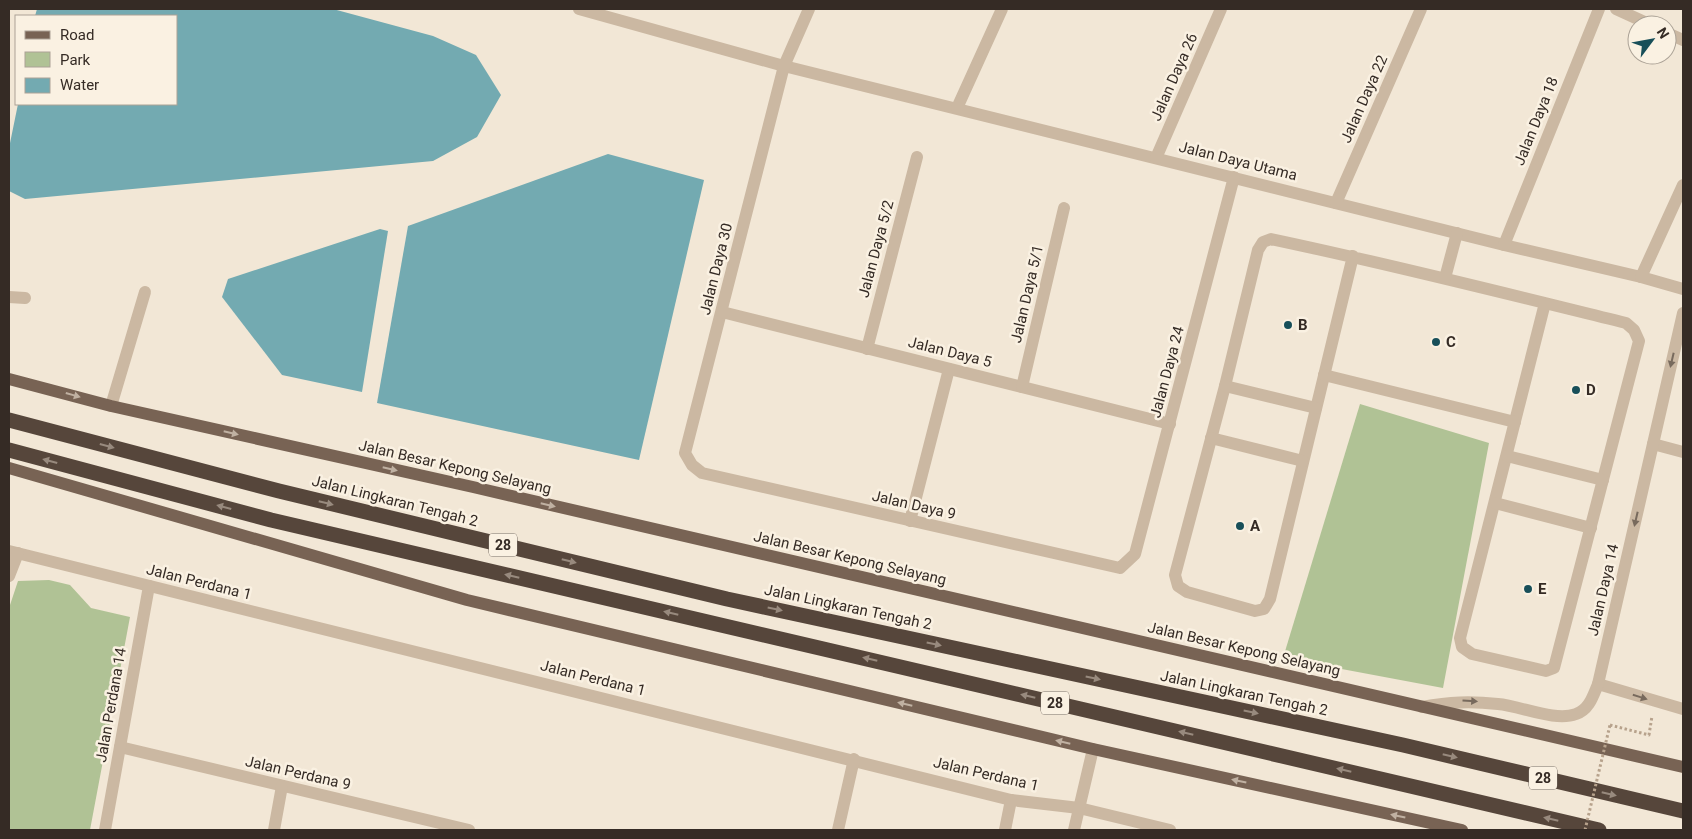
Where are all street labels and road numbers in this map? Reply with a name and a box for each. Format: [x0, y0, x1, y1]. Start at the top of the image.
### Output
street label: Jalan Daya 26 [1147, 30, 1201, 124]
street label: Jalan Daya 22 [1337, 52, 1391, 146]
street label: Jalan Daya 18 [1510, 74, 1562, 168]
street label: Jalan Daya Utama [1177, 138, 1299, 184]
street label: Jalan Daya 5/2 [854, 198, 898, 300]
street label: Jalan Daya 30 [696, 221, 736, 317]
street label: Jalan Daya 5/1 [1007, 243, 1047, 345]
street label: Jalan Daya 24 [1146, 324, 1188, 420]
street label: Jalan Daya 5 [906, 333, 994, 371]
street label: Jalan Besar Kepong Selayang [357, 436, 553, 498]
street label: Jalan Lingkaran Tengah 2 [310, 472, 480, 530]
street label: Jalan Daya 9 [870, 487, 958, 523]
street label: Jalan Besar Kepong Selayang [752, 527, 948, 589]
road number: 28 [489, 534, 517, 556]
street label: Jalan Daya 14 [1584, 542, 1622, 638]
street label: Jalan Perdana 1 [145, 560, 253, 604]
street label: Jalan Lingkaran Tengah 2 [763, 580, 933, 634]
street label: Jalan Besar Kepong Selayang [1146, 618, 1342, 680]
street label: Jalan Perdana 14 [92, 646, 130, 764]
street label: Jalan Perdana 1 [539, 656, 647, 700]
street label: Jalan Lingkaran Tengah 2 [1159, 666, 1329, 720]
road number: 28 [1041, 691, 1069, 714]
street label: Jalan Perdana 9 [243, 752, 353, 794]
street label: Jalan Perdana 1 [931, 753, 1041, 795]
road number: 28 [1529, 766, 1557, 790]

